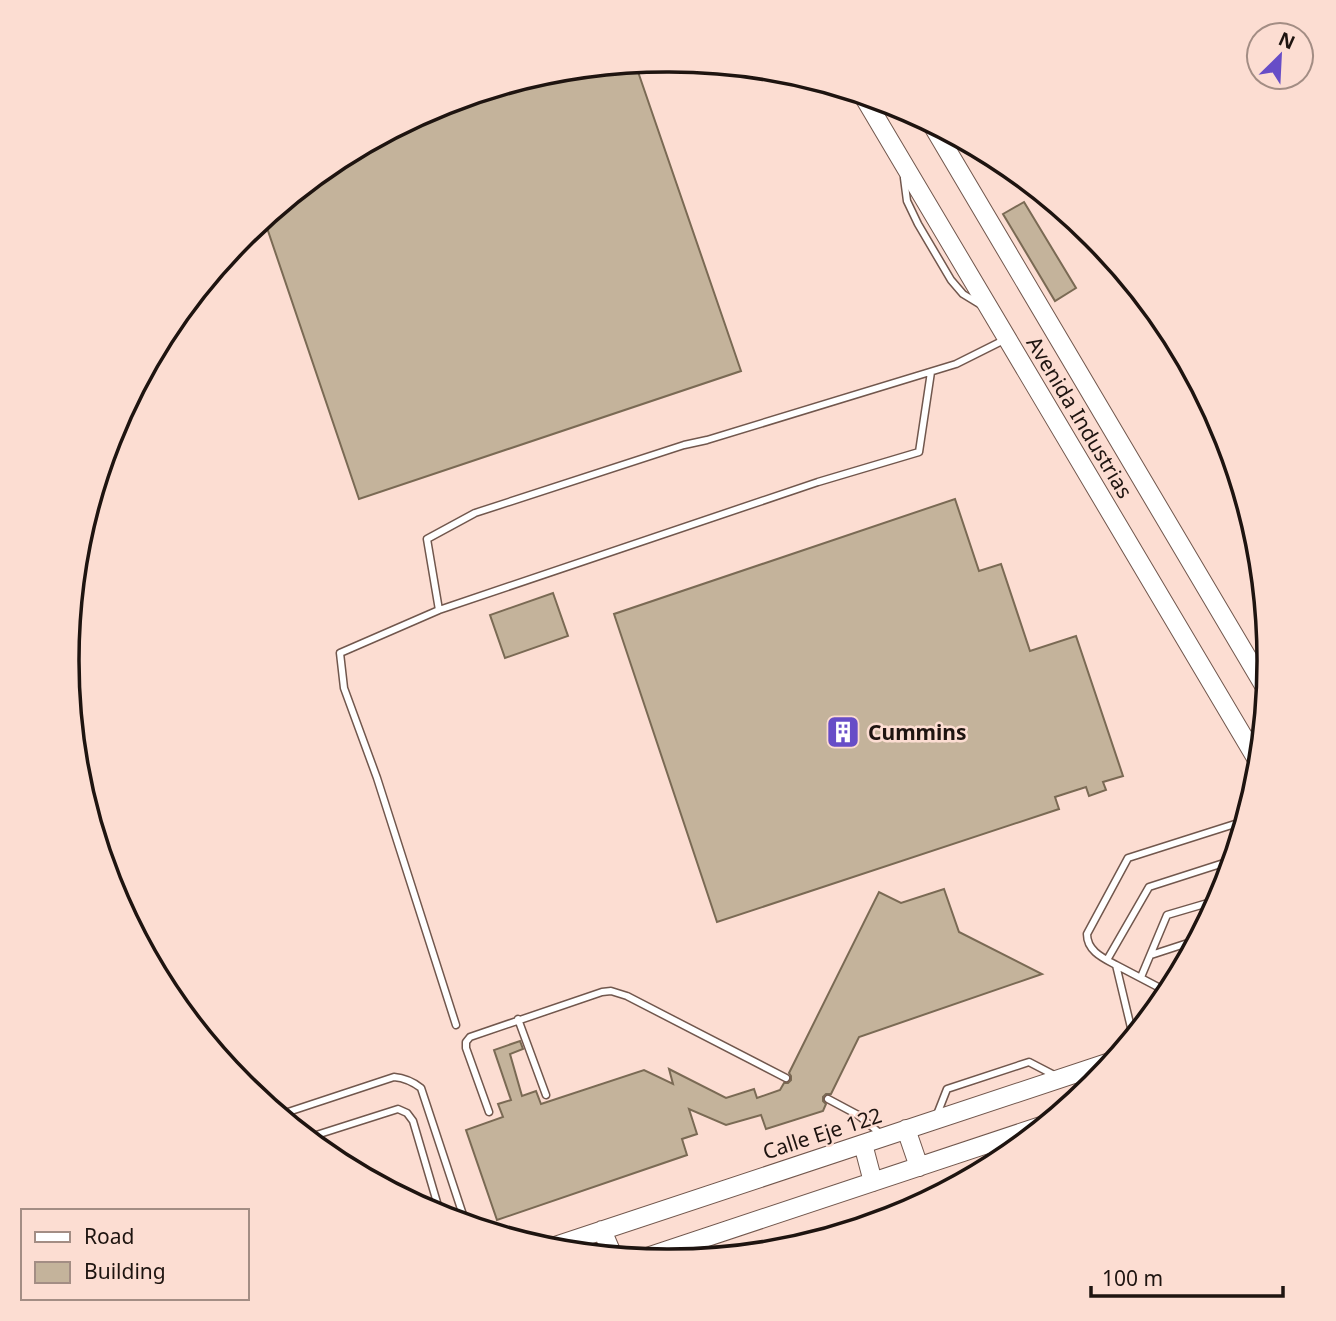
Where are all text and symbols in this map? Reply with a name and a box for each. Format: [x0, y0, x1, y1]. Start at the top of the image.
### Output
north arrow [1245, 21, 1315, 91]
text: N [1275, 25, 1299, 55]
street label: Avenida Industrias [1021, 331, 1139, 503]
building icon: Cummins [824, 713, 862, 751]
place label: Cummins [868, 718, 967, 746]
street label: Calle Eje 122 [759, 1101, 885, 1165]
legend [21, 1209, 248, 1300]
text: Road [84, 1222, 134, 1250]
scale bar [1091, 1254, 1284, 1298]
text: Building [84, 1257, 166, 1285]
text: 100 m [1102, 1264, 1163, 1292]

